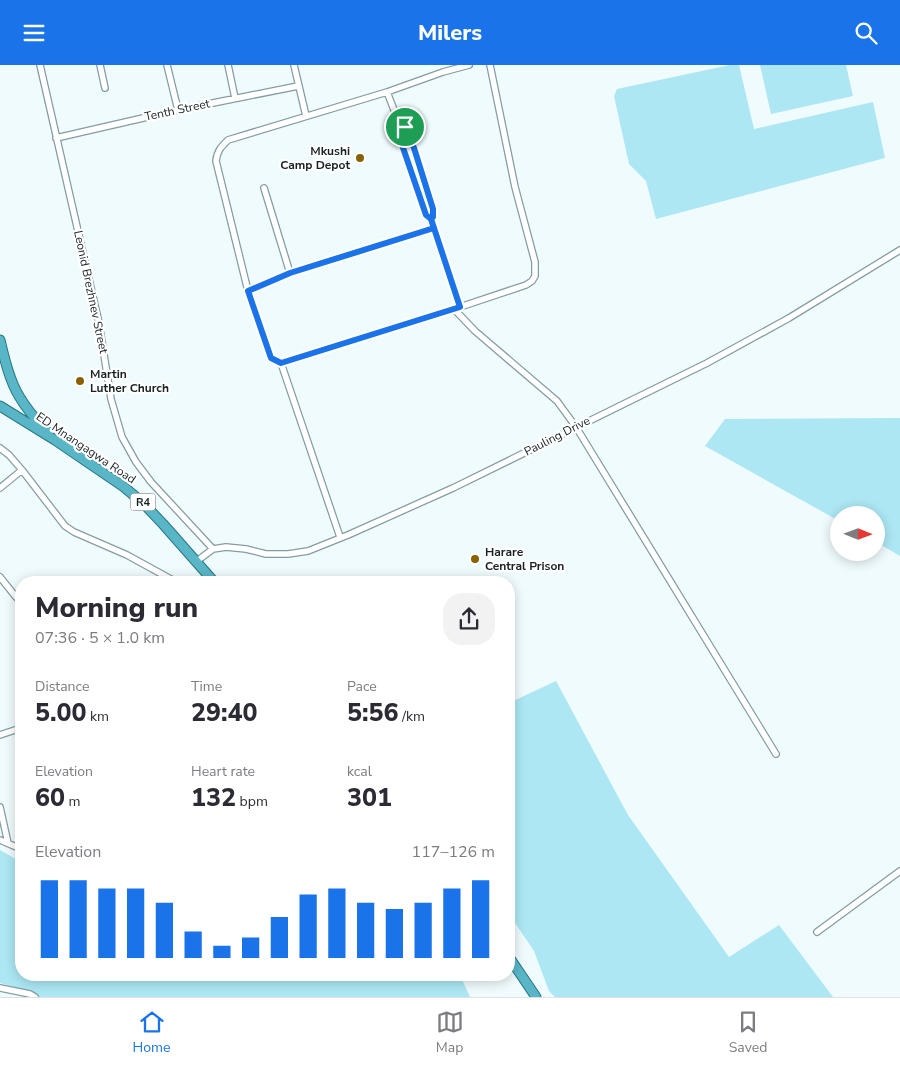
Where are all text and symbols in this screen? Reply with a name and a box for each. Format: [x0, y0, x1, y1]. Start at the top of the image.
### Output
text: Milers [418, 18, 482, 48]
icon: menu [20, 19, 48, 47]
icon: search [852, 19, 880, 47]
street label: Tenth Street [143, 95, 212, 125]
pin [384, 106, 426, 148]
icon: arrive [391, 113, 419, 141]
place label: Mkushi Camp Depot [280, 143, 350, 173]
marker: Mkushi Camp Depot [354, 152, 366, 164]
street label: Leonid Brezhnev Street [70, 229, 112, 356]
place label: Martin Luther Church [90, 366, 169, 396]
marker: Martin Luther Church [74, 375, 86, 387]
street label: ED Mnangagwa Road [33, 409, 139, 487]
street label: Pauling Drive [521, 412, 593, 460]
road number: R4 [130, 493, 156, 511]
north arrow [830, 506, 885, 561]
map controls [830, 506, 885, 561]
place label: Harare Central Prison [485, 544, 564, 574]
marker: Harare Central Prison [469, 553, 481, 565]
text: Morning run [35, 589, 198, 627]
button: share [443, 593, 495, 645]
text: 07:36 · 5 × 1.0 km [35, 627, 165, 649]
text: Distance [35, 677, 89, 696]
text: Time [191, 677, 222, 696]
text: Pace [347, 677, 377, 696]
text: 5.00 [35, 696, 87, 730]
text: 29:40 [191, 696, 258, 730]
text: 5:56 [347, 696, 399, 730]
text: km [87, 707, 109, 726]
text: /km [399, 707, 425, 726]
text: Elevation [35, 762, 93, 781]
text: Heart rate [191, 762, 255, 781]
text: kcal [347, 762, 372, 781]
text: 60 [35, 781, 65, 815]
text: 132 [191, 781, 236, 815]
text: 301 [347, 781, 392, 815]
text: m [65, 792, 81, 811]
text: bpm [236, 792, 268, 811]
text: Elevation [35, 841, 101, 863]
text: 117–126 m [412, 841, 495, 863]
tab: Home [133, 1008, 170, 1057]
tab: Map [436, 1008, 464, 1057]
tab: Saved [729, 1008, 767, 1057]

